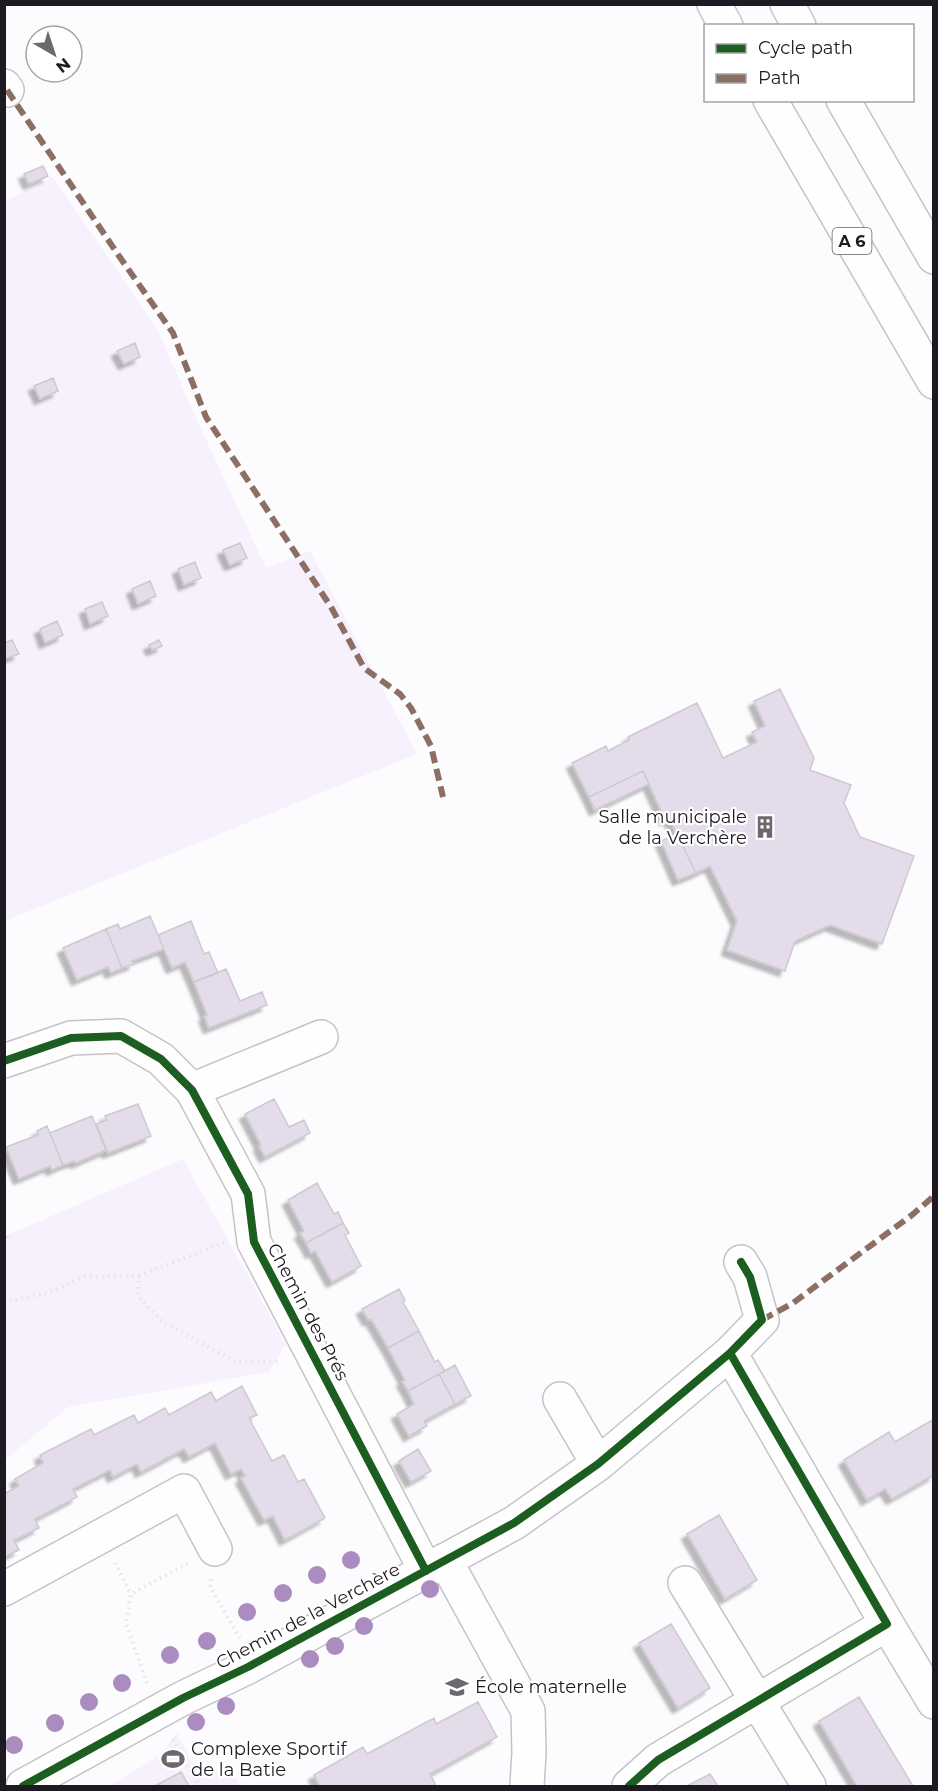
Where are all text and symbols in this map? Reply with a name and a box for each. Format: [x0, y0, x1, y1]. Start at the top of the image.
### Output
north arrow [24, 24, 84, 84]
legend [704, 24, 914, 102]
text: Cycle path [758, 37, 853, 59]
text: N [52, 54, 74, 77]
text: Path [758, 67, 801, 89]
road number: A 6 [832, 228, 872, 254]
place label: Salle municipale de la Verchère [599, 806, 747, 849]
building icon: Salle municipale de la Verchère [752, 814, 778, 840]
street label: Chemin des Prés [263, 1240, 354, 1385]
street label: Chemin de la Verchère [212, 1558, 404, 1674]
school or university icon: École maternelle [444, 1674, 470, 1700]
place label: École maternelle [475, 1676, 627, 1698]
place label: Complexe Sportif de la Batie [191, 1738, 347, 1781]
sports icon: Complexe Sportif de la Batie [160, 1746, 186, 1772]

